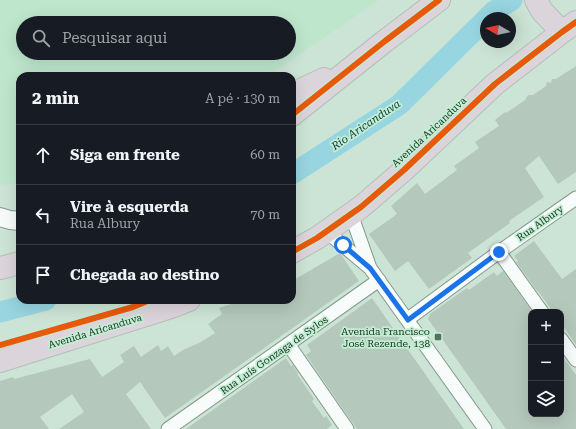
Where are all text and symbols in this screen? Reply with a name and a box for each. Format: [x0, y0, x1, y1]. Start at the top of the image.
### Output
north arrow [480, 12, 516, 48]
search box [16, 16, 296, 60]
icon: search [30, 27, 52, 49]
text: Pesquisar aqui [62, 29, 167, 47]
text: 2 min [32, 88, 79, 108]
text: A pé · 130 m [205, 91, 280, 106]
street label: Avenida Aricanduva [390, 94, 469, 169]
water label: Rio Aricanduva [328, 97, 403, 153]
icon: ahead [32, 144, 54, 166]
text: Siga em frente [70, 146, 180, 164]
text: 60 m [250, 147, 280, 162]
text: Vire à esquerda [70, 198, 189, 216]
street label: Rua Albury [515, 203, 565, 243]
icon: left [32, 204, 54, 226]
text: 70 m [250, 207, 280, 222]
text: Rua Albury [70, 216, 140, 231]
route start [334, 236, 352, 254]
route end [490, 243, 508, 261]
icon: arrive [32, 264, 54, 286]
text: Chegada ao destino [70, 266, 219, 284]
map controls [528, 309, 564, 417]
button: + [528, 309, 564, 345]
street label: Avenida Aricanduva [47, 311, 144, 350]
street label: Rua Luís Gonzaga de Sylos [218, 313, 330, 396]
place label: Avenida Francisco José Rezende, 138 [341, 326, 430, 349]
marker: Avenida Francisco José Rezende, 138 [433, 332, 443, 342]
button: − [528, 345, 564, 381]
button: layers [528, 381, 564, 417]

